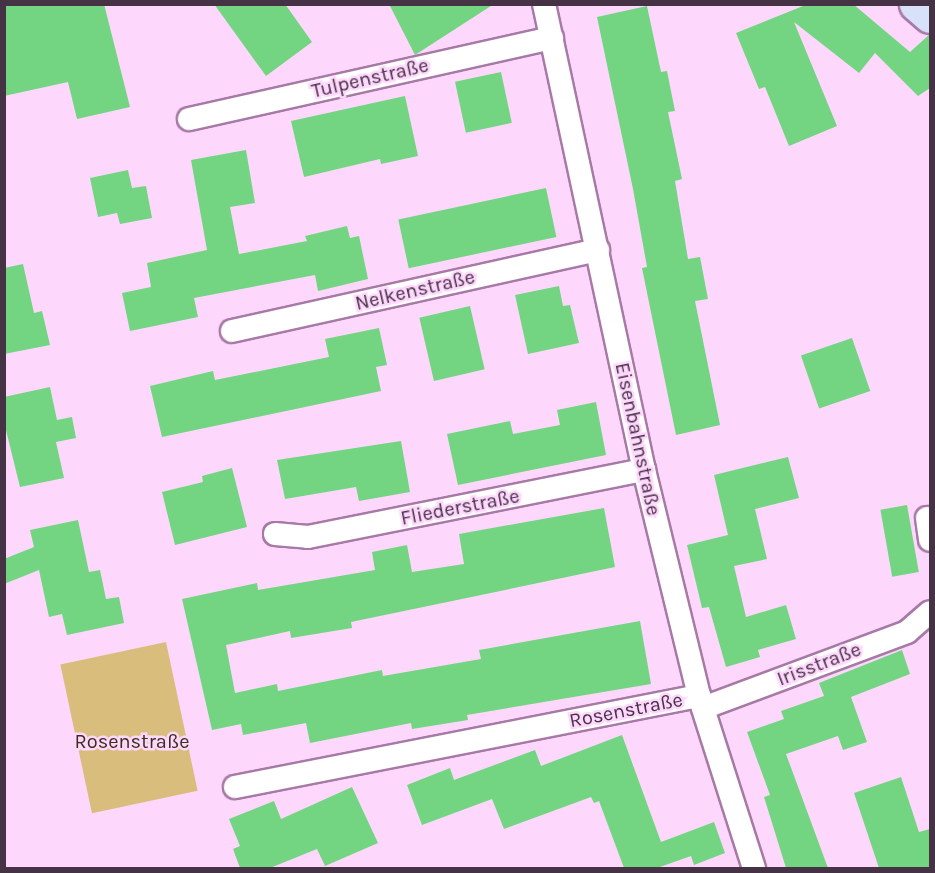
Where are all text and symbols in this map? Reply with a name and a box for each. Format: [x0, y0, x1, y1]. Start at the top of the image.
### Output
street label: Tulpenstraße [309, 53, 431, 103]
street label: Nelkenstraße [353, 265, 477, 315]
street label: Eisenbahnstraße [610, 360, 666, 518]
street label: Fliederstraße [399, 484, 521, 530]
street label: Irisstraße [774, 637, 864, 691]
street label: Rosenstraße [567, 687, 685, 733]
park label: Rosenstraße [75, 729, 189, 753]

